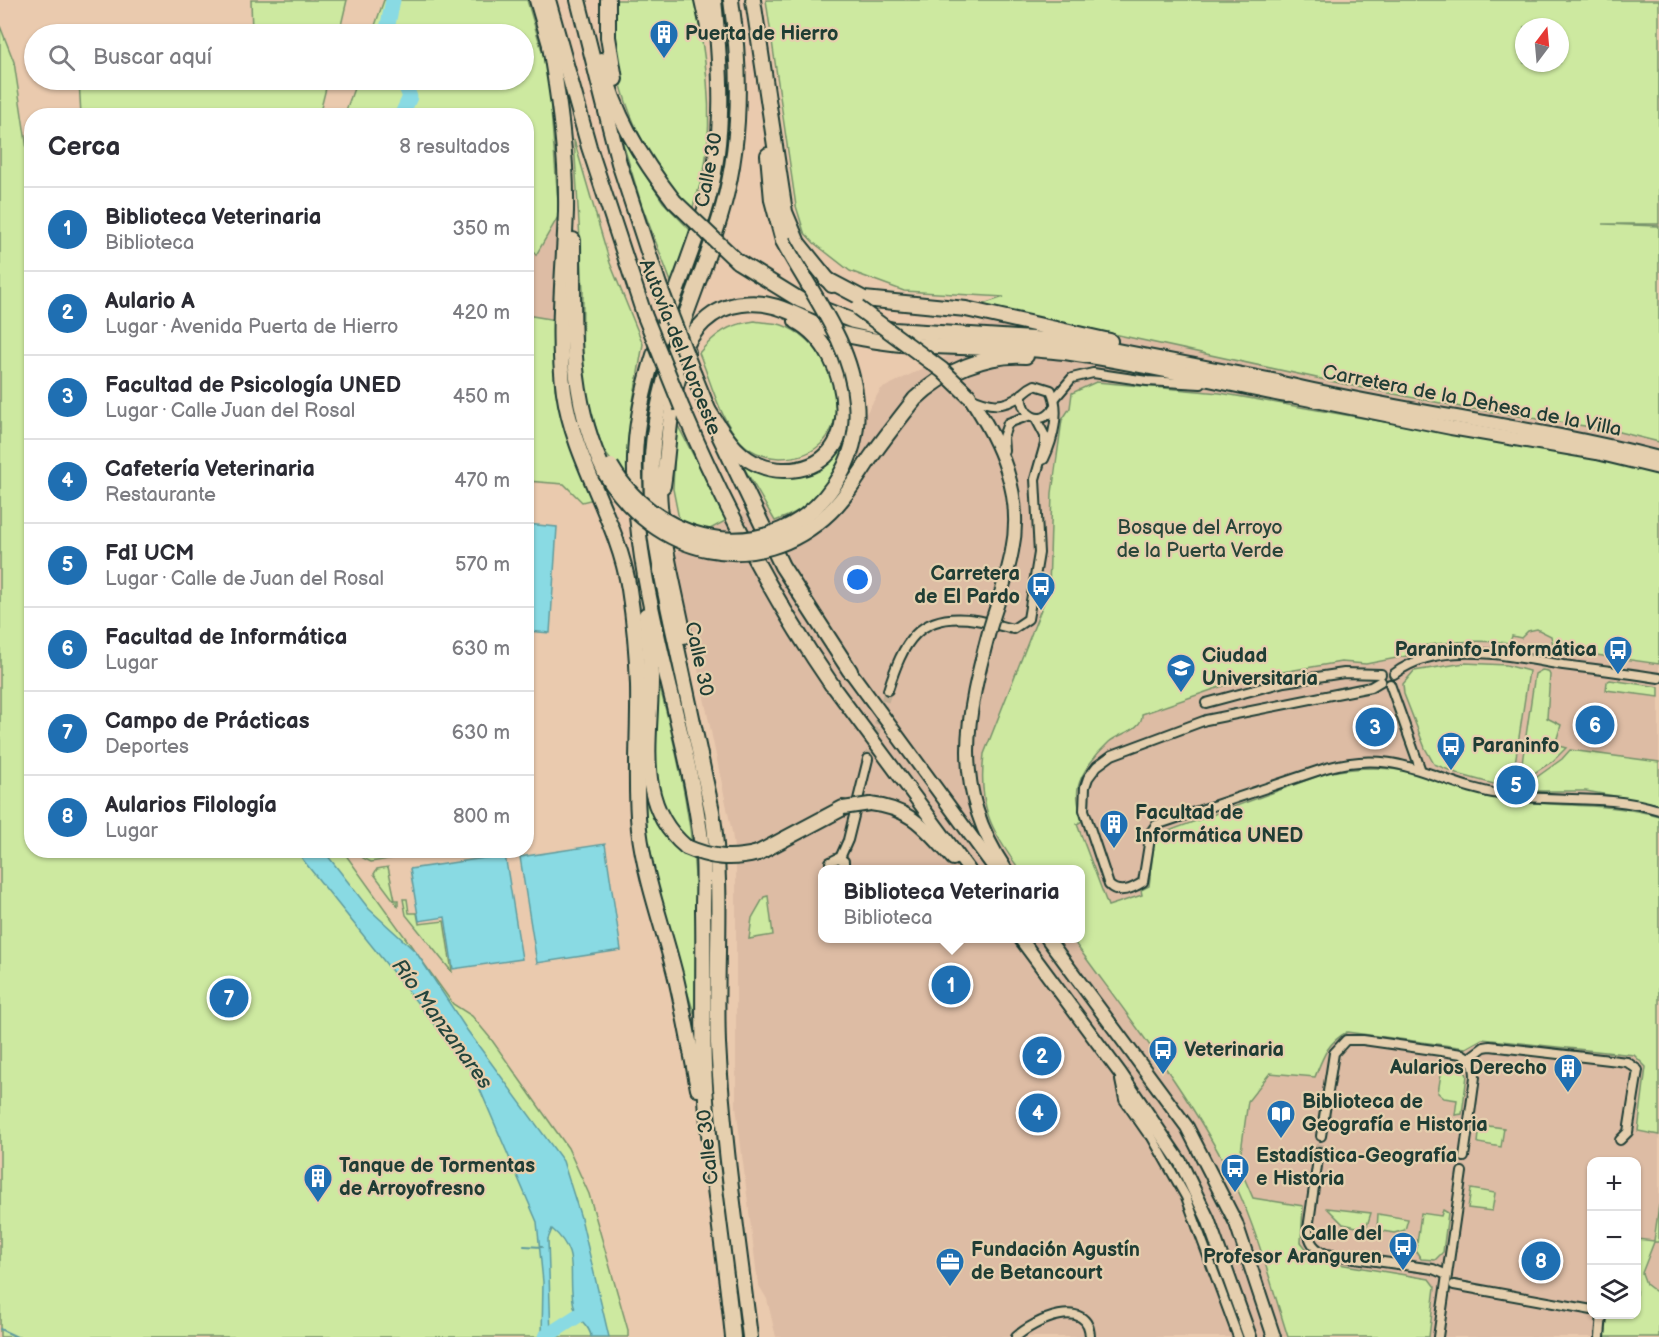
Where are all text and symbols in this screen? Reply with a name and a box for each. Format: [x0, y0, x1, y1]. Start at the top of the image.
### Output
building icon: Puerta de Hierro [648, 18, 680, 60]
north arrow [1515, 18, 1569, 72]
place label: Puerta de Hierro [685, 22, 838, 46]
search box [24, 24, 534, 90]
icon: search [45, 41, 78, 74]
text: Buscar aquí [93, 44, 212, 71]
street label: Calle 30 [690, 131, 728, 209]
text: Cerca [48, 132, 120, 163]
text: 8 resultados [399, 135, 510, 159]
text: Biblioteca Veterinaria [105, 204, 321, 231]
text: 1 [63, 217, 72, 241]
text: 350 m [453, 217, 510, 241]
text: Biblioteca [105, 231, 194, 255]
street label: Autovía del Noroeste [634, 255, 726, 439]
text: Aulario A [105, 288, 195, 315]
text: 2 [62, 301, 73, 325]
text: 420 m [452, 301, 510, 325]
text: Lugar · Avenida Puerta de Hierro [105, 315, 398, 339]
street label: Carretera de la Dehesa de la Villa [1320, 360, 1624, 442]
text: Facultad de Psicología UNED [105, 372, 401, 399]
text: 3 [62, 385, 73, 409]
text: 450 m [453, 385, 510, 409]
text: Lugar · Calle Juan del Rosal [105, 399, 355, 423]
text: Cafetería Veterinaria [105, 456, 315, 483]
text: 4 [62, 469, 73, 493]
text: 470 m [454, 469, 510, 493]
text: Restaurante [105, 483, 216, 507]
park label: Bosque del Arroyo de la Puerta Verde [1116, 516, 1284, 563]
text: FdI UCM [105, 540, 194, 567]
text: 5 [62, 553, 73, 577]
text: 570 m [455, 553, 510, 577]
place label: Carretera de El Pardo [914, 562, 1020, 609]
your location [843, 565, 872, 594]
text: Lugar · Calle de Juan del Rosal [105, 567, 384, 591]
bus stop icon: Carretera de El Pardo [1025, 570, 1057, 612]
street label: Calle 30 [679, 620, 719, 698]
text: Facultad de Informática [105, 624, 347, 651]
bus stop icon: Paraninfo-Informática [1602, 634, 1634, 676]
text: 6 [61, 637, 74, 661]
text: 630 m [452, 637, 510, 661]
place label: Paraninfo-Informática [1395, 638, 1597, 662]
place label: Ciudad Universitaria [1202, 644, 1318, 691]
text: Lugar [105, 651, 158, 675]
school or university icon: Ciudad Universitaria [1165, 652, 1197, 694]
pin: 6 [1576, 702, 1614, 748]
pin: 3 [1356, 704, 1394, 750]
text: Campo de Prácticas [105, 708, 309, 735]
text: 7 [62, 721, 73, 745]
text: 630 m [452, 721, 510, 745]
bus stop icon: Paraninfo [1435, 730, 1467, 772]
place label: Paraninfo [1472, 734, 1559, 758]
text: Deportes [105, 735, 189, 759]
pin: 5 [1496, 762, 1536, 808]
text: Aularios Filología [105, 792, 277, 819]
place label: Facultad de Informática UNED [1135, 801, 1303, 848]
text: 8 [61, 805, 74, 829]
text: 800 m [453, 805, 510, 829]
building icon: Facultad de Informática UNED [1098, 808, 1130, 850]
text: Lugar [105, 819, 158, 843]
popup [818, 865, 1085, 943]
text: Biblioteca Veterinaria [843, 879, 1060, 906]
text: Biblioteca [843, 906, 933, 930]
water label: Río Manzanares [386, 954, 498, 1094]
pin: 1 [932, 962, 970, 1008]
pin: 7 [210, 976, 248, 1020]
pin: 2 [1022, 1034, 1062, 1078]
bus stop icon: Veterinaria [1147, 1034, 1179, 1076]
place label: Veterinaria [1184, 1038, 1284, 1062]
building icon: Aularios Derecho [1552, 1052, 1584, 1094]
place label: Aularios Derecho [1389, 1056, 1547, 1080]
pin: 4 [1018, 1090, 1058, 1136]
place label: Biblioteca de Geografía e Historia [1302, 1090, 1488, 1137]
library icon: Biblioteca de Geografía e Historia [1265, 1098, 1297, 1140]
street label: Calle 30 [692, 1108, 724, 1186]
place label: Estadística-Geografía e Historia [1256, 1144, 1457, 1191]
bus stop icon: Estadística-Geografía e Historia [1219, 1152, 1251, 1194]
place label: Tanque de Tormentas de Arroyofresno [339, 1154, 535, 1201]
map controls [1587, 1157, 1641, 1319]
button: + [1587, 1157, 1641, 1211]
building icon: Tanque de Tormentas de Arroyofresno [302, 1162, 334, 1204]
button: − [1587, 1211, 1641, 1265]
place label: Calle del Profesor Aranguren [1203, 1222, 1382, 1269]
bus stop icon: Calle del Profesor Aranguren [1387, 1230, 1419, 1272]
place label: Fundación Agustín de Betancourt [971, 1238, 1140, 1285]
pin: 8 [1522, 1238, 1560, 1284]
office icon: Fundación Agustín de Betancourt [934, 1246, 966, 1288]
button: layers [1587, 1265, 1641, 1319]

